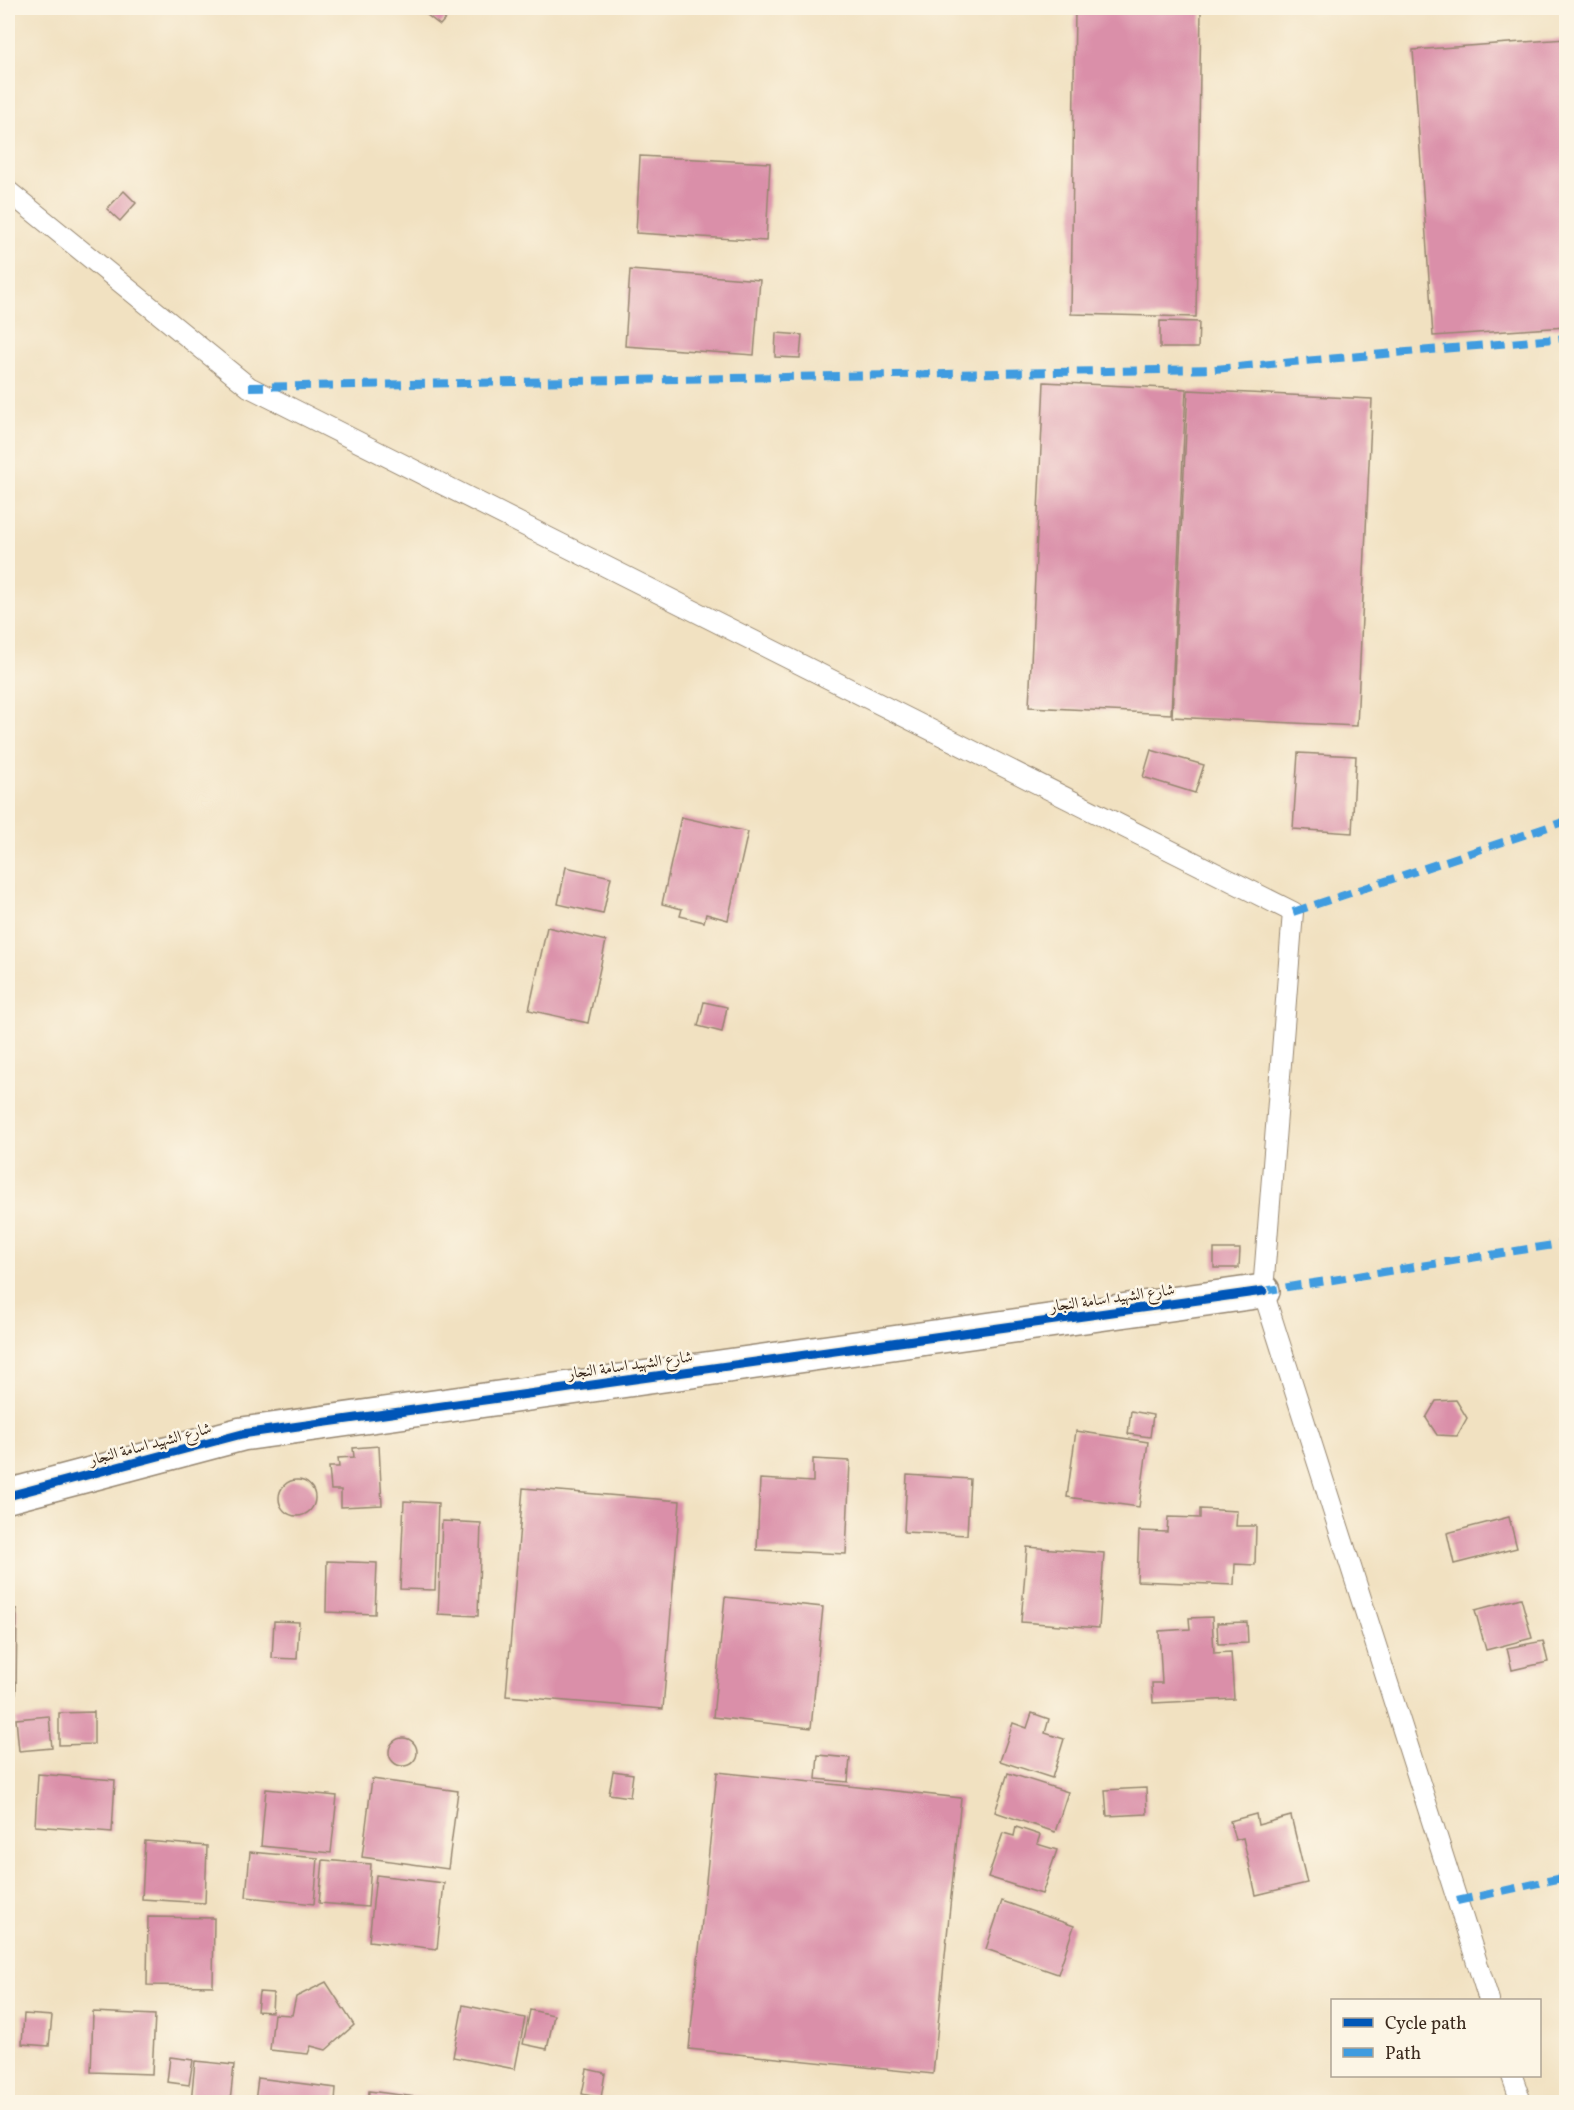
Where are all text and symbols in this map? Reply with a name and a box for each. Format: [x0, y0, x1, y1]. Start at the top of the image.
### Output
street label: شارع الشهيد اسامة النجار [1046, 1279, 1176, 1320]
street label: شارع الشهيد اسامة النجار [564, 1346, 694, 1387]
street label: شارع الشهيد اسامة النجار [85, 1418, 214, 1473]
legend [1331, 1999, 1541, 2077]
text: Cycle path [1385, 2012, 1467, 2037]
text: Path [1385, 2042, 1421, 2067]

